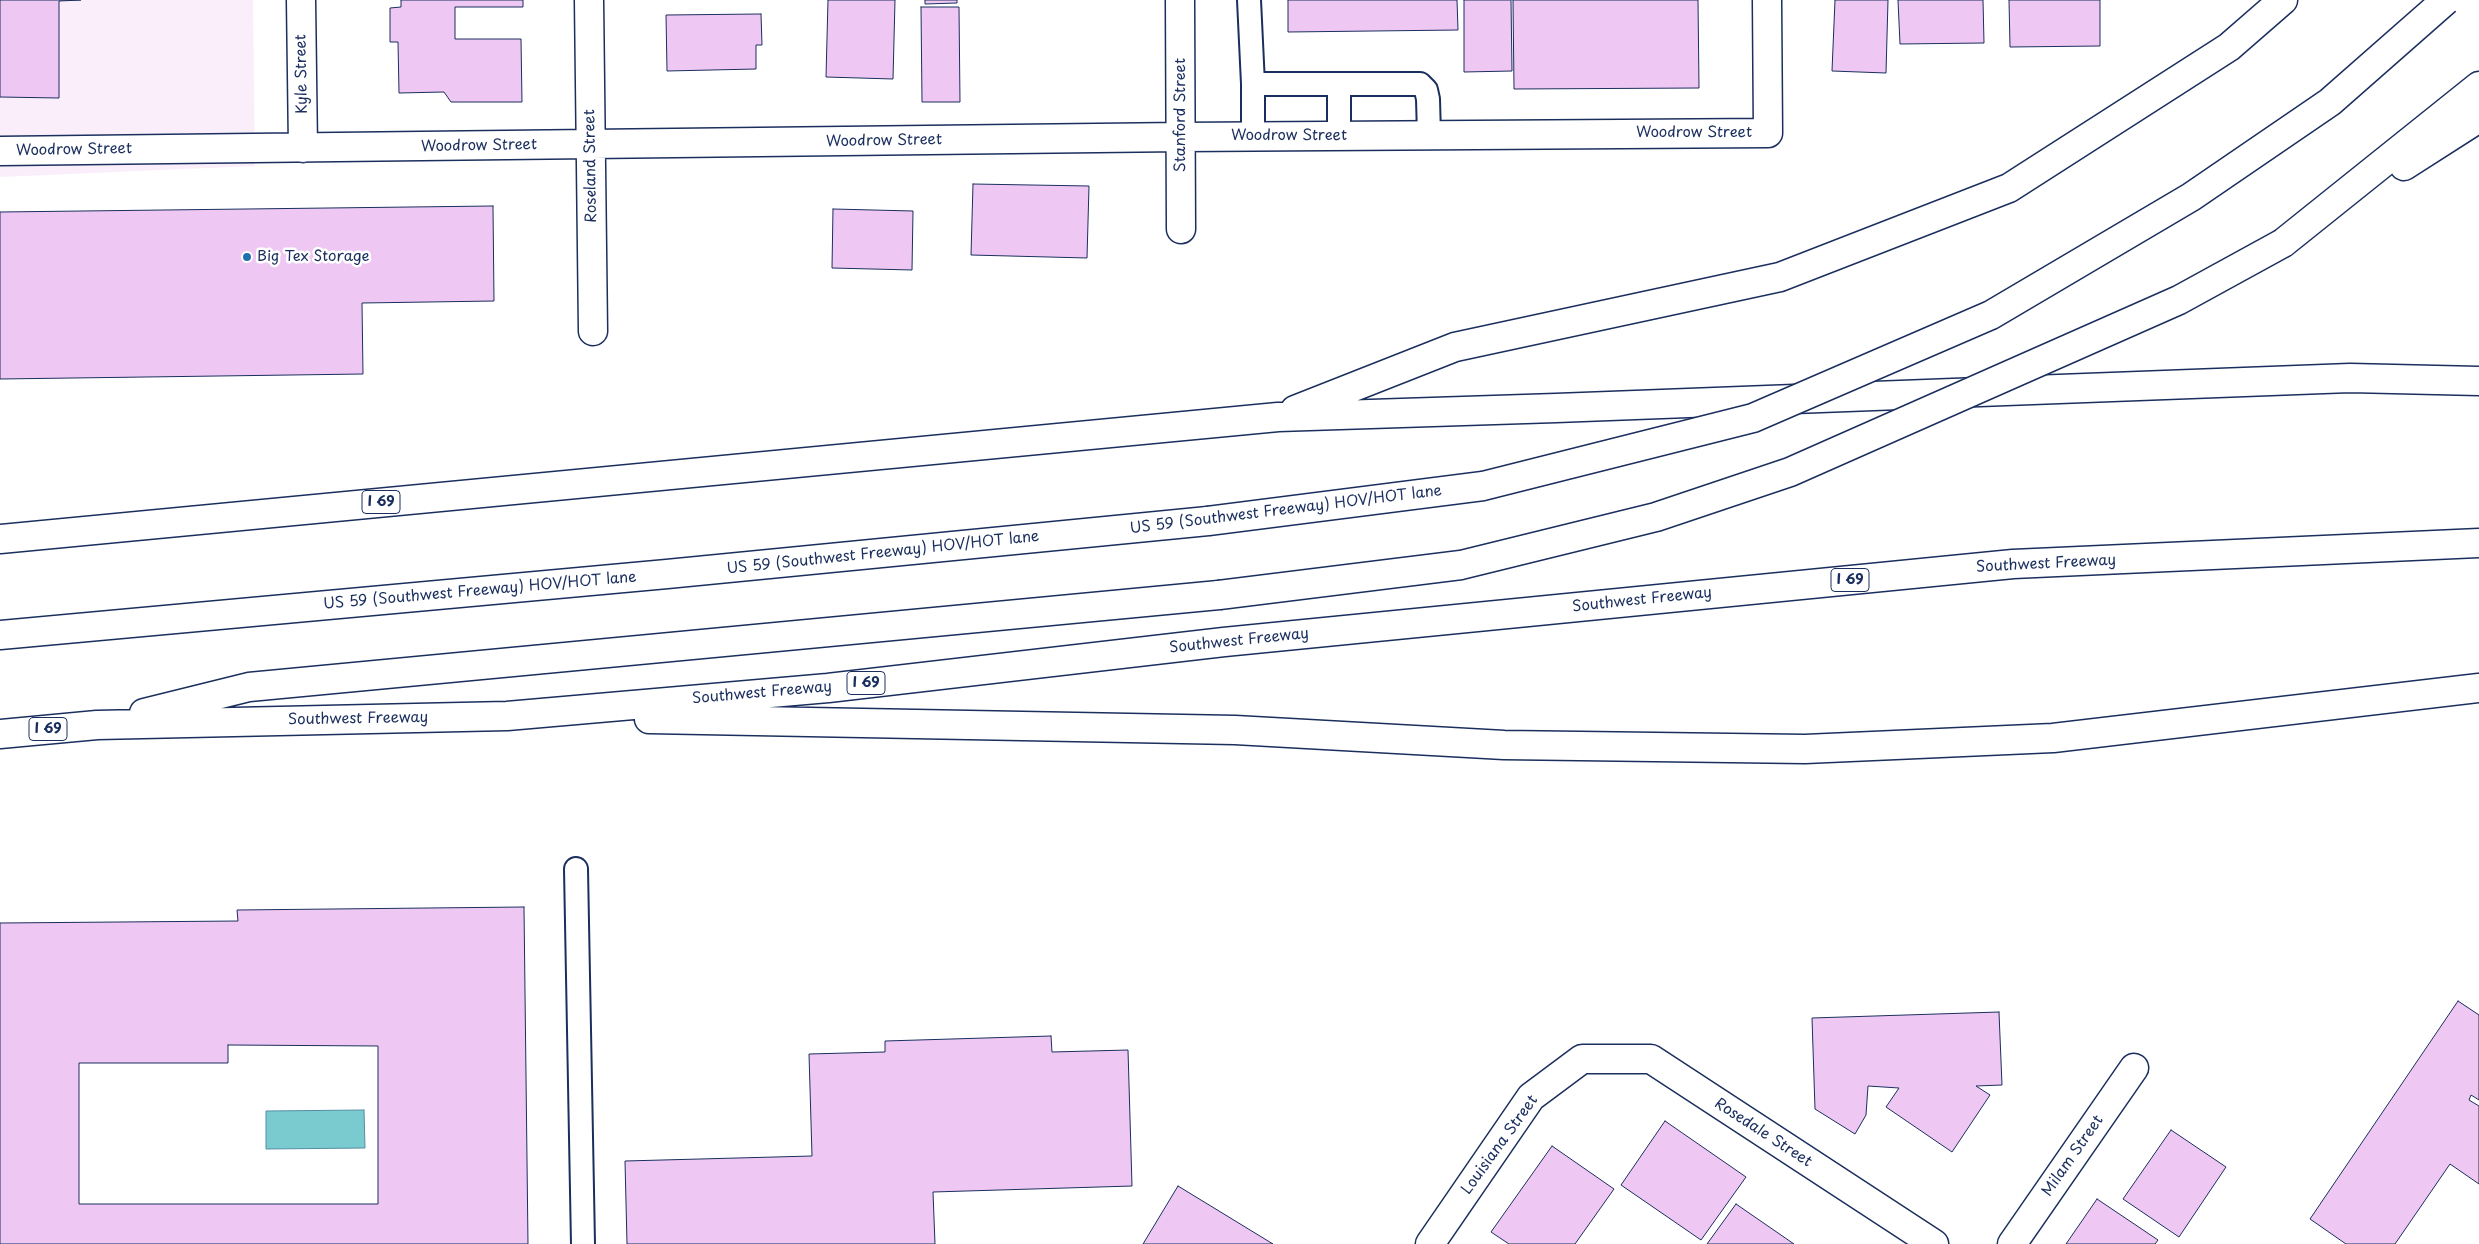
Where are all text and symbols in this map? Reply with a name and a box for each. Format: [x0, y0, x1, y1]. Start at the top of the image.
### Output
street label: Kyle Street [292, 34, 312, 114]
street label: Stanford Street [1172, 58, 1190, 172]
street label: Roseland Street [581, 109, 601, 223]
street label: Woodrow Street [1636, 124, 1752, 142]
street label: Woodrow Street [1231, 127, 1347, 145]
street label: Woodrow Street [826, 131, 942, 151]
street label: Woodrow Street [421, 136, 537, 156]
street label: Woodrow Street [16, 140, 132, 160]
place label: Big Tex Storage [257, 248, 370, 266]
marker: Big Tex Storage [241, 251, 253, 263]
street label: US 59 (Southwest Freeway) HOV/HOT lane [1129, 482, 1443, 538]
road number: I 69 [362, 491, 400, 514]
street label: US 59 (Southwest Freeway) HOV/HOT lane [726, 528, 1040, 578]
street label: Southwest Freeway [1976, 551, 2116, 577]
street label: US 59 (Southwest Freeway) HOV/HOT lane [323, 568, 637, 614]
road number: I 69 [1831, 568, 1869, 592]
street label: Southwest Freeway [1571, 584, 1713, 616]
street label: Southwest Freeway [1168, 625, 1310, 657]
road number: I 69 [847, 671, 885, 694]
street label: Southwest Freeway [691, 678, 833, 708]
street label: Southwest Freeway [288, 709, 428, 729]
road number: I 69 [29, 718, 67, 741]
street label: Louisiana Street [1458, 1092, 1542, 1198]
street label: Rosedale Street [1711, 1095, 1815, 1171]
street label: Milam Street [2038, 1112, 2108, 1200]

